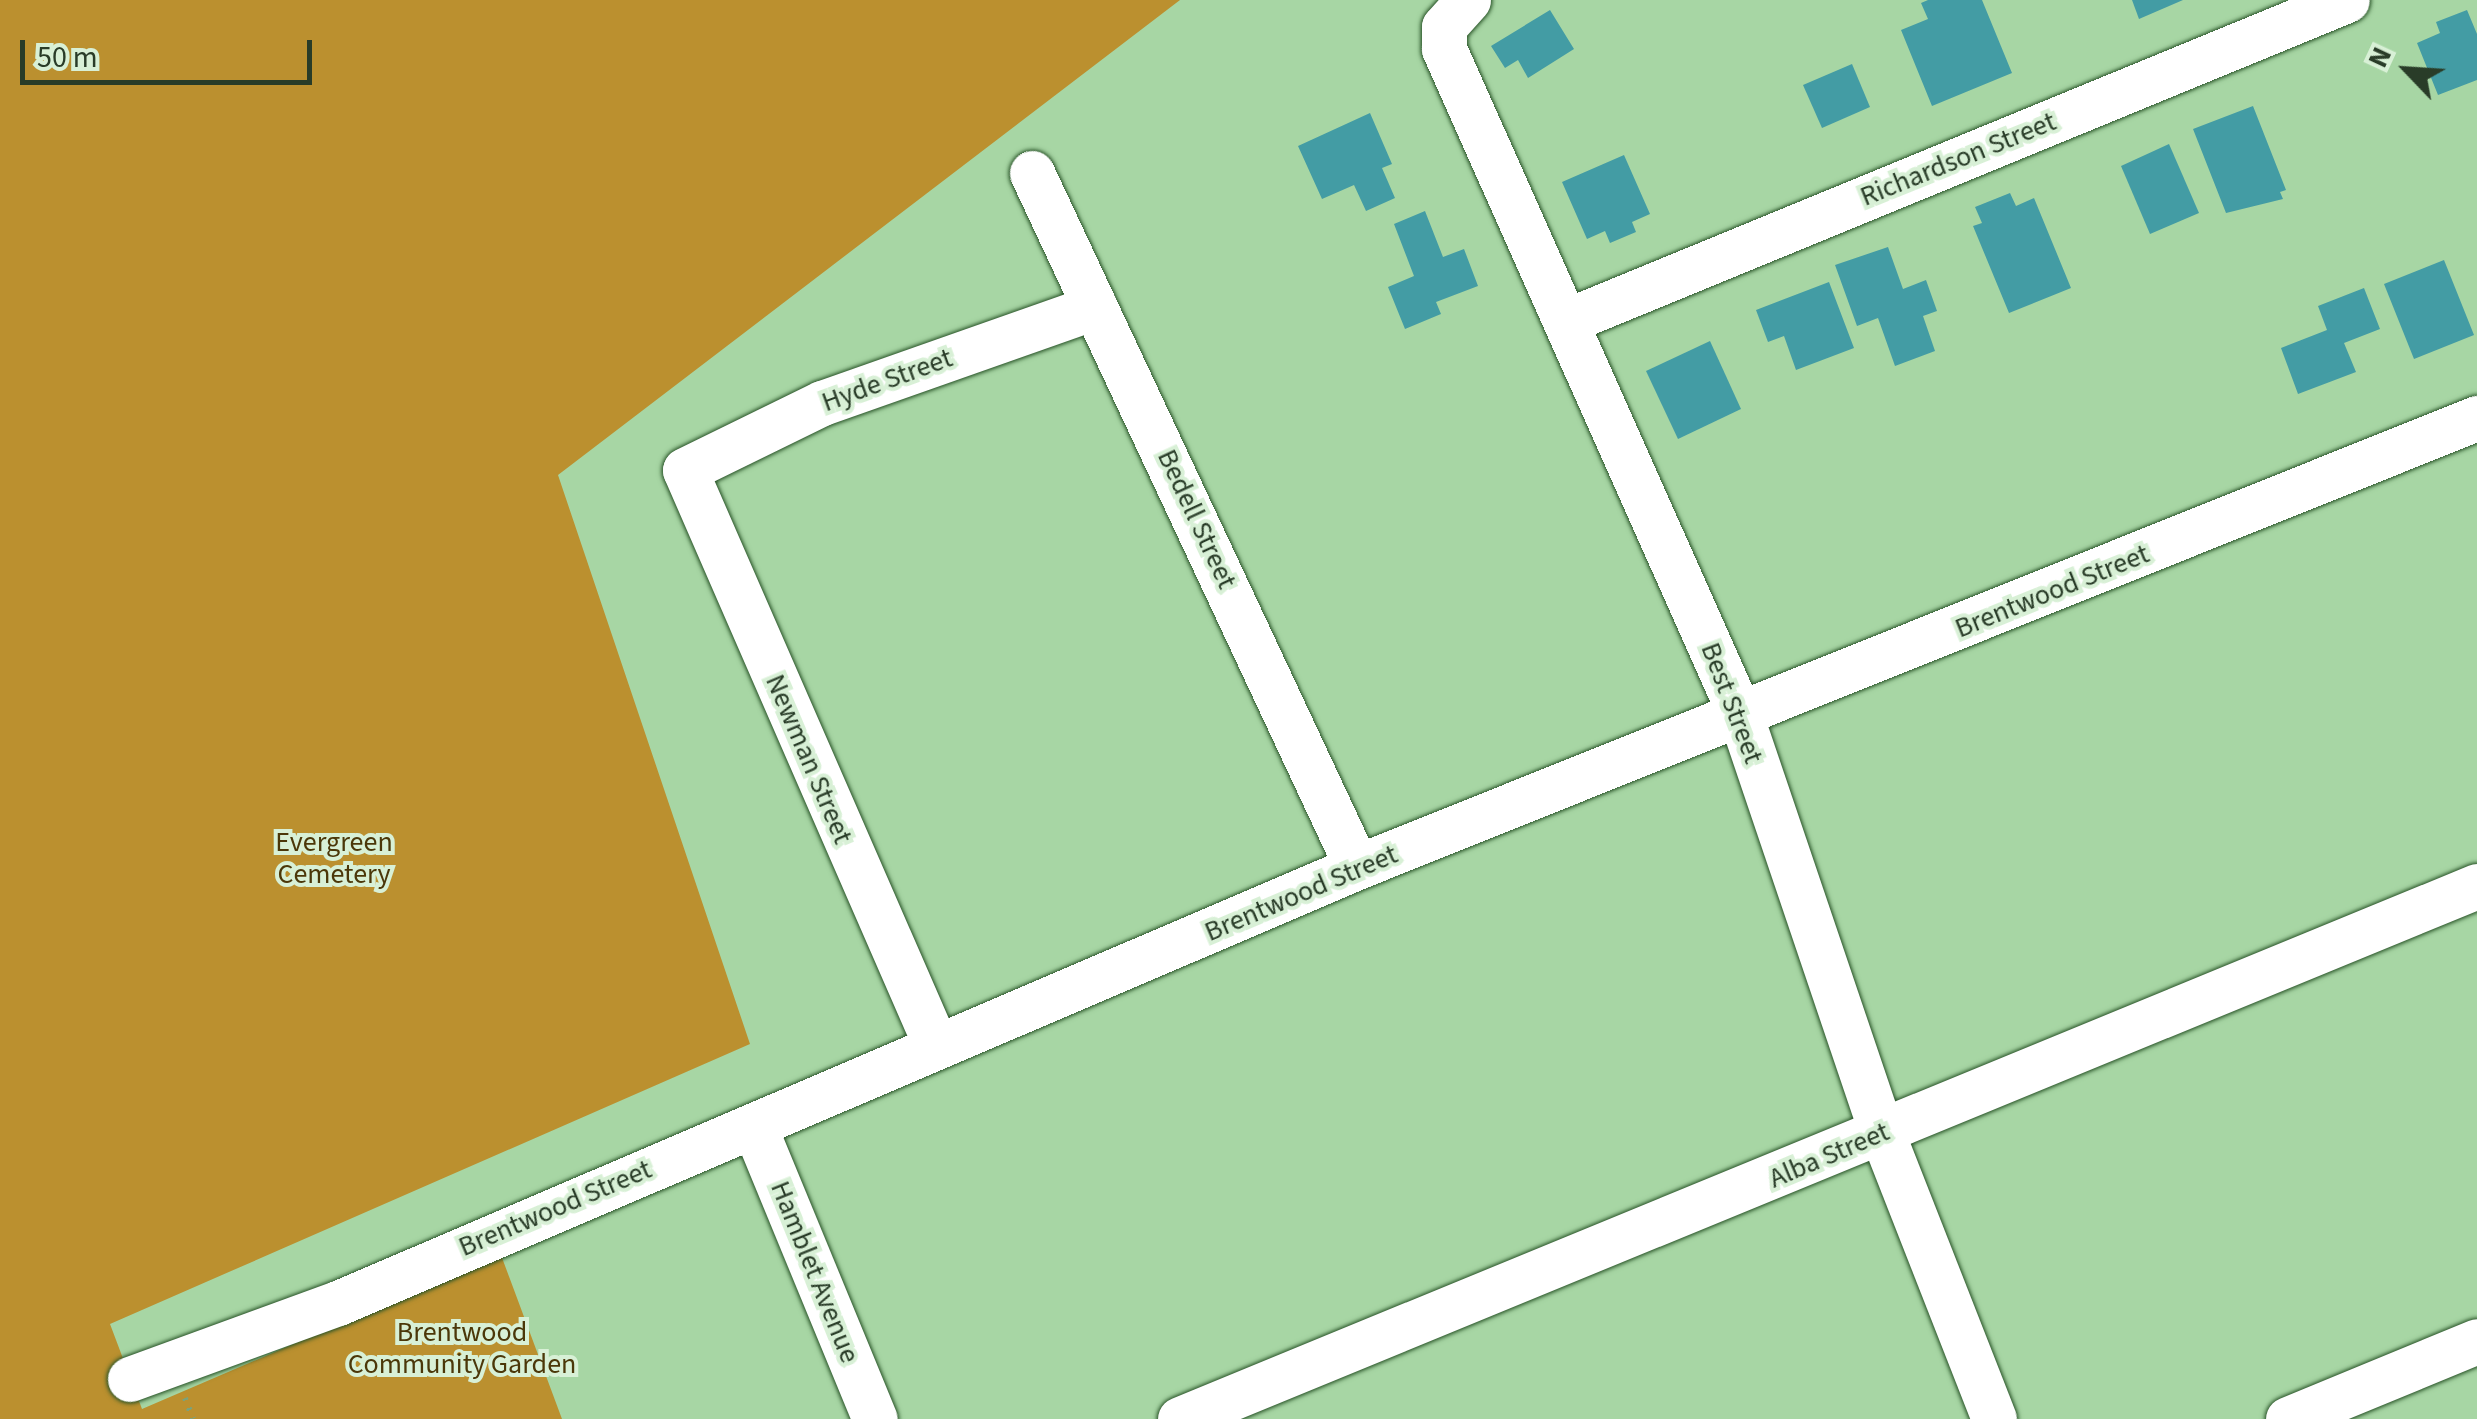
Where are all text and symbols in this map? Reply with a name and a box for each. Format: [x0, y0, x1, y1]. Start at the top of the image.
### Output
scale bar [25, 20, 318, 82]
north arrow [2357, 20, 2457, 120]
text: 50 m [37, 36, 98, 79]
text: N [2358, 40, 2402, 74]
street label: Richardson Street [1855, 104, 2061, 214]
street label: Hyde Street [817, 341, 957, 419]
street label: Bedell Street [1150, 444, 1244, 594]
street label: Brentwood Street [1950, 537, 2154, 645]
street label: Best Street [1694, 638, 1770, 768]
street label: Newman Street [758, 669, 860, 849]
park label: Evergreen Cemetery [275, 825, 393, 891]
street label: Brentwood Street [1200, 837, 1402, 949]
street label: Alba Street [1764, 1115, 1894, 1195]
street label: Brentwood Street [454, 1152, 656, 1264]
street label: Hamblet Avenue [763, 1176, 867, 1368]
park label: Brentwood Community Garden [348, 1315, 576, 1381]

